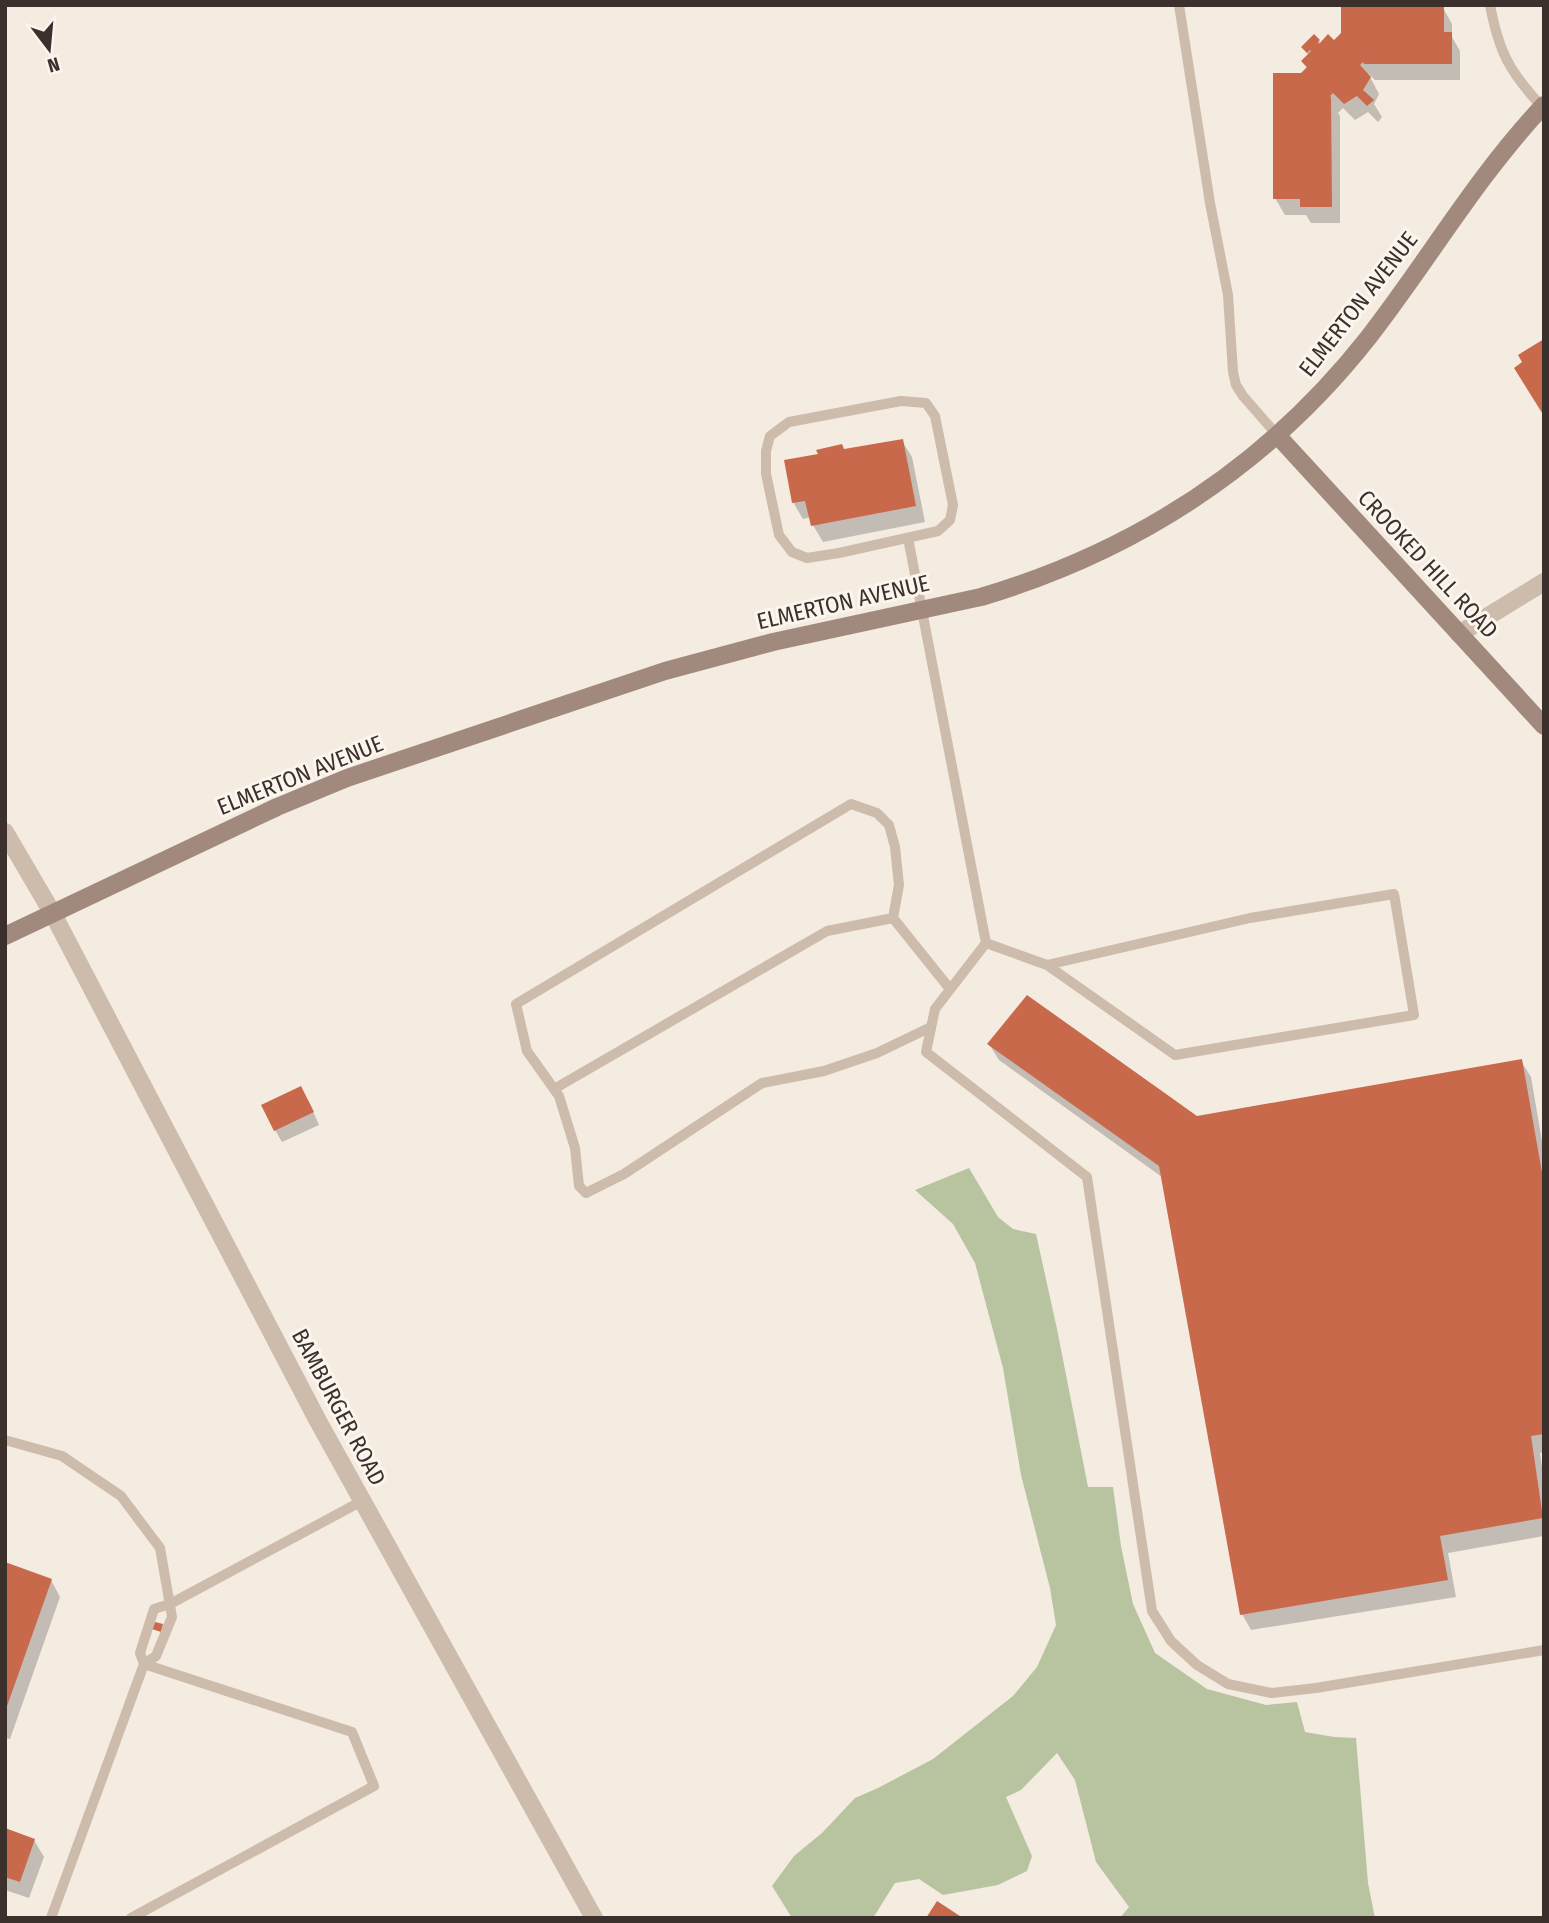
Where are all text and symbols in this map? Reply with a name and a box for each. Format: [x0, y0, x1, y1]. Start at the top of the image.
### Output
north arrow [14, 14, 84, 84]
text: N [45, 52, 62, 77]
street label: ELMERTON AVENUE [1293, 226, 1423, 382]
street label: CROOKED HILL ROAD [1352, 484, 1504, 644]
street label: ELMERTON AVENUE [754, 569, 932, 635]
street label: ELMERTON AVENUE [213, 729, 387, 821]
street label: BAMBURGER ROAD [286, 1324, 392, 1490]

